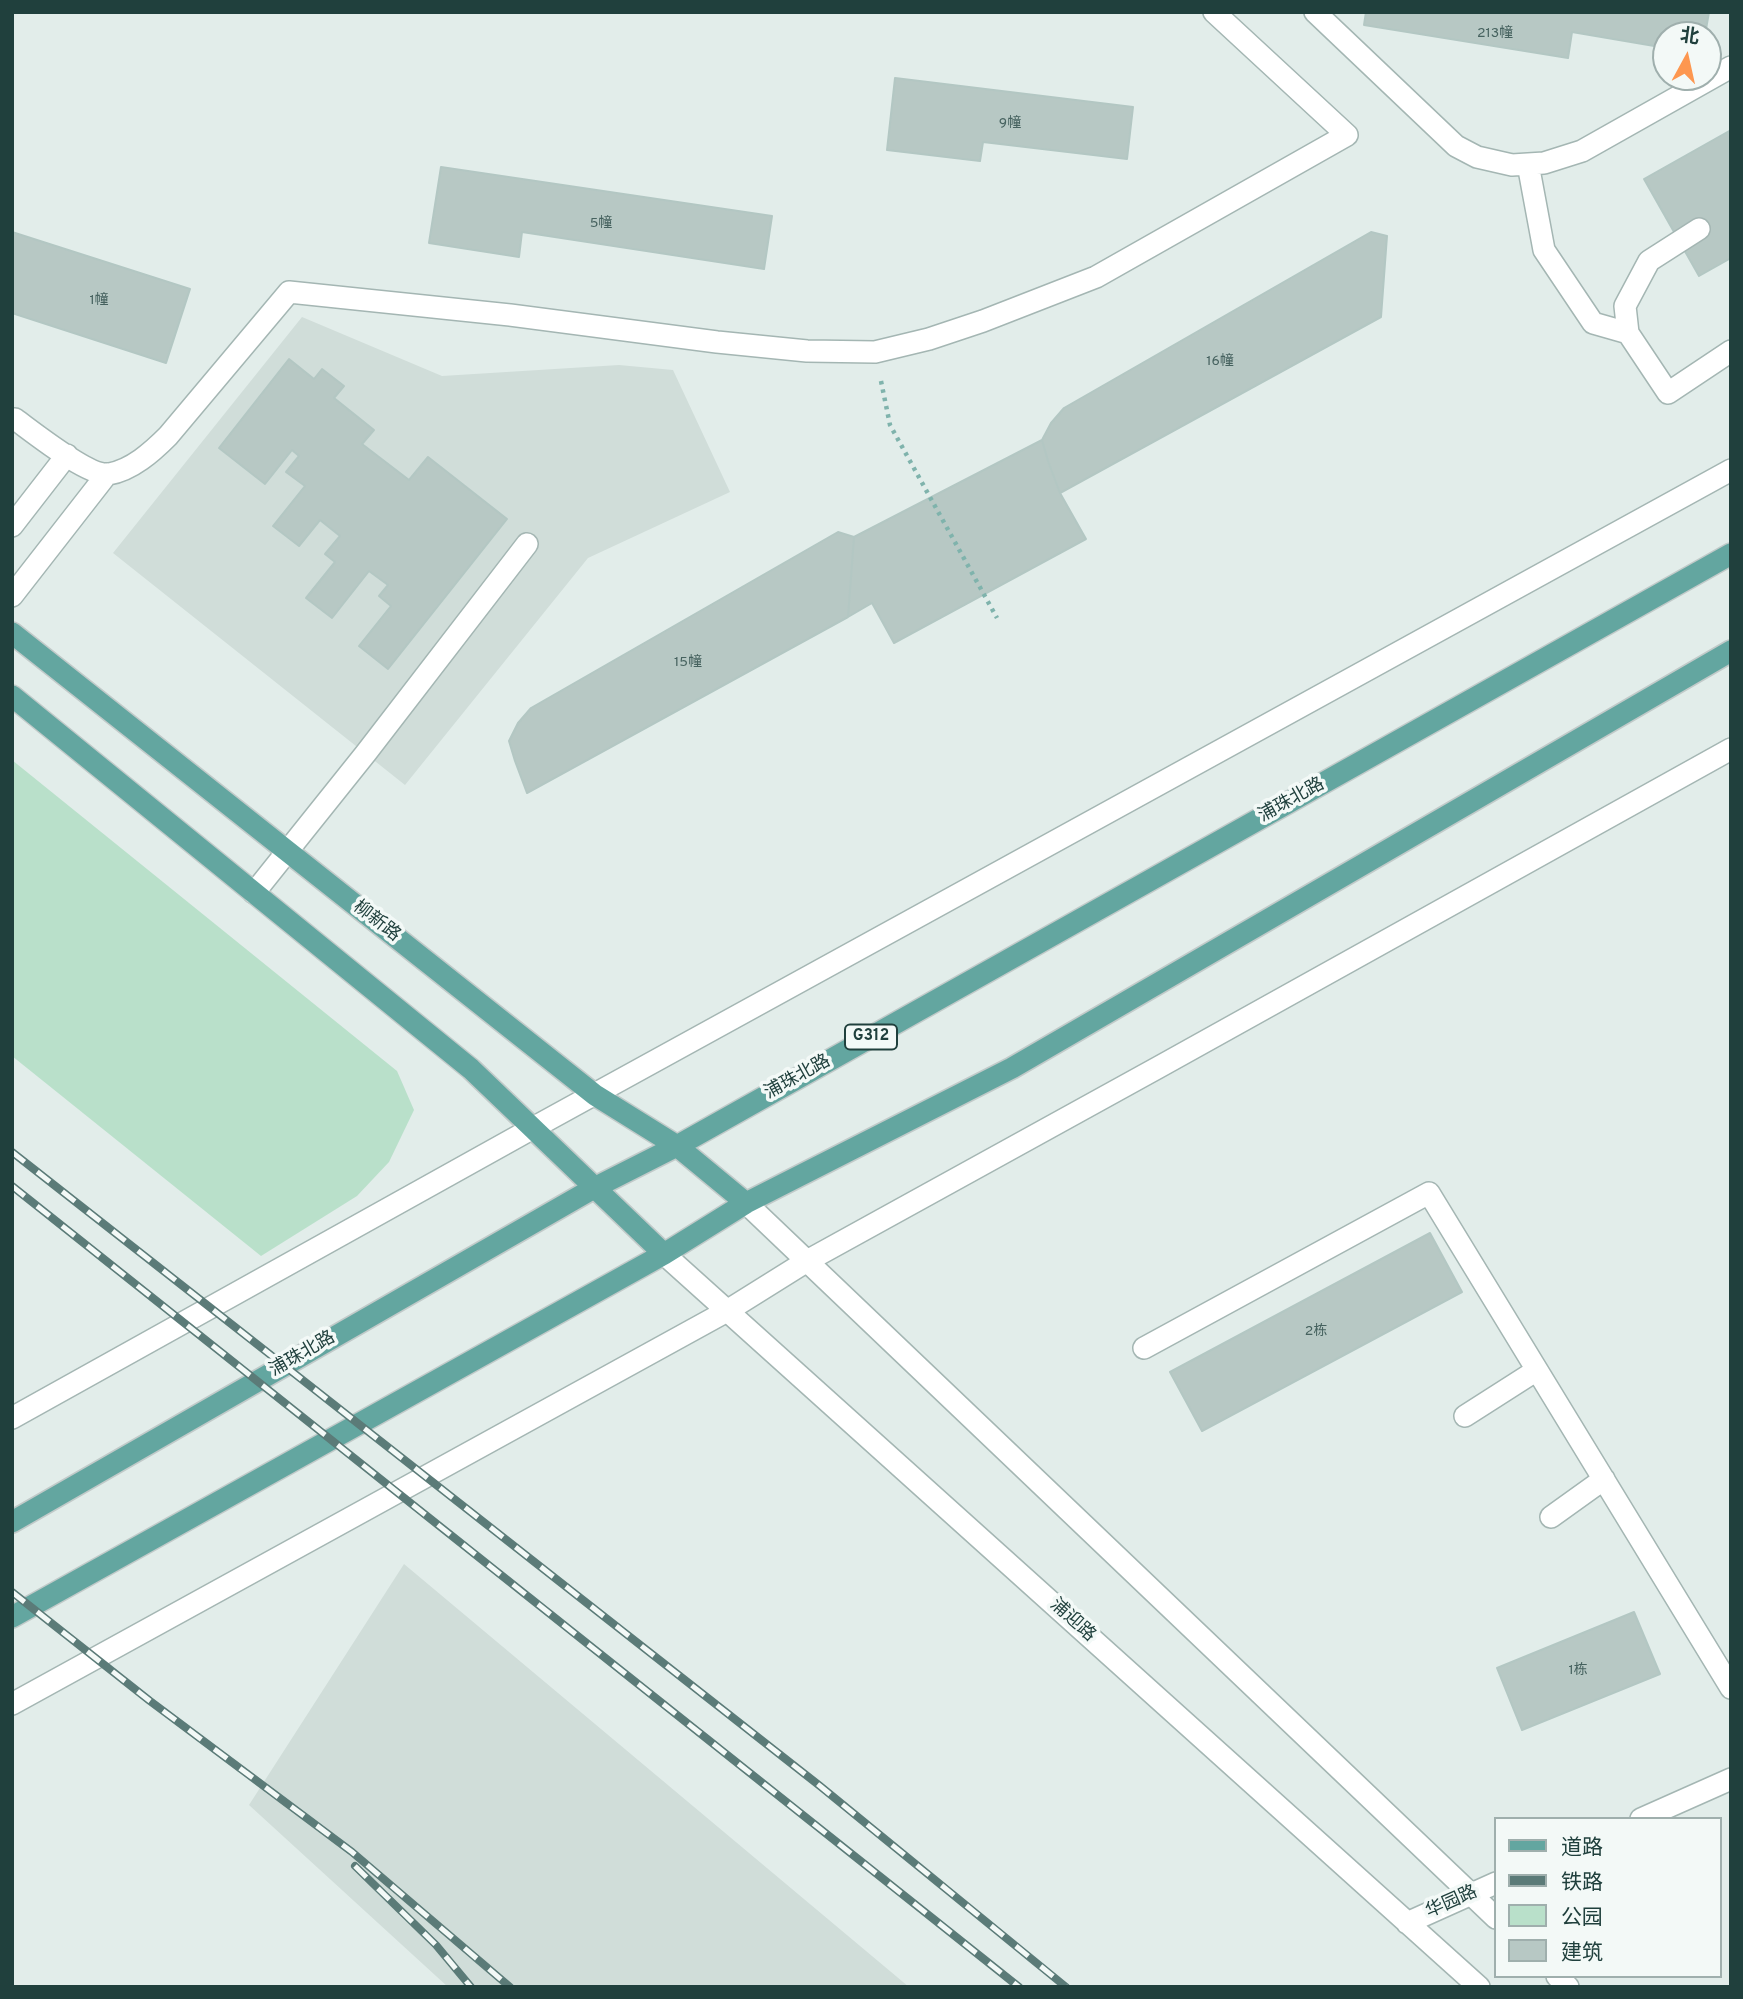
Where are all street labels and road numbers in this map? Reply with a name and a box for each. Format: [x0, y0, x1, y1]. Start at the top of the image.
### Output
street label: 浦珠北路 [1255, 774, 1329, 828]
street label: 柳新路 [348, 897, 404, 947]
road number: G312 [845, 1024, 897, 1050]
street label: 浦珠北路 [761, 1051, 835, 1105]
street label: 浦珠北路 [266, 1328, 340, 1382]
street label: 浦迎路 [1045, 1595, 1099, 1647]
street label: 华园路 [1423, 1882, 1481, 1924]

